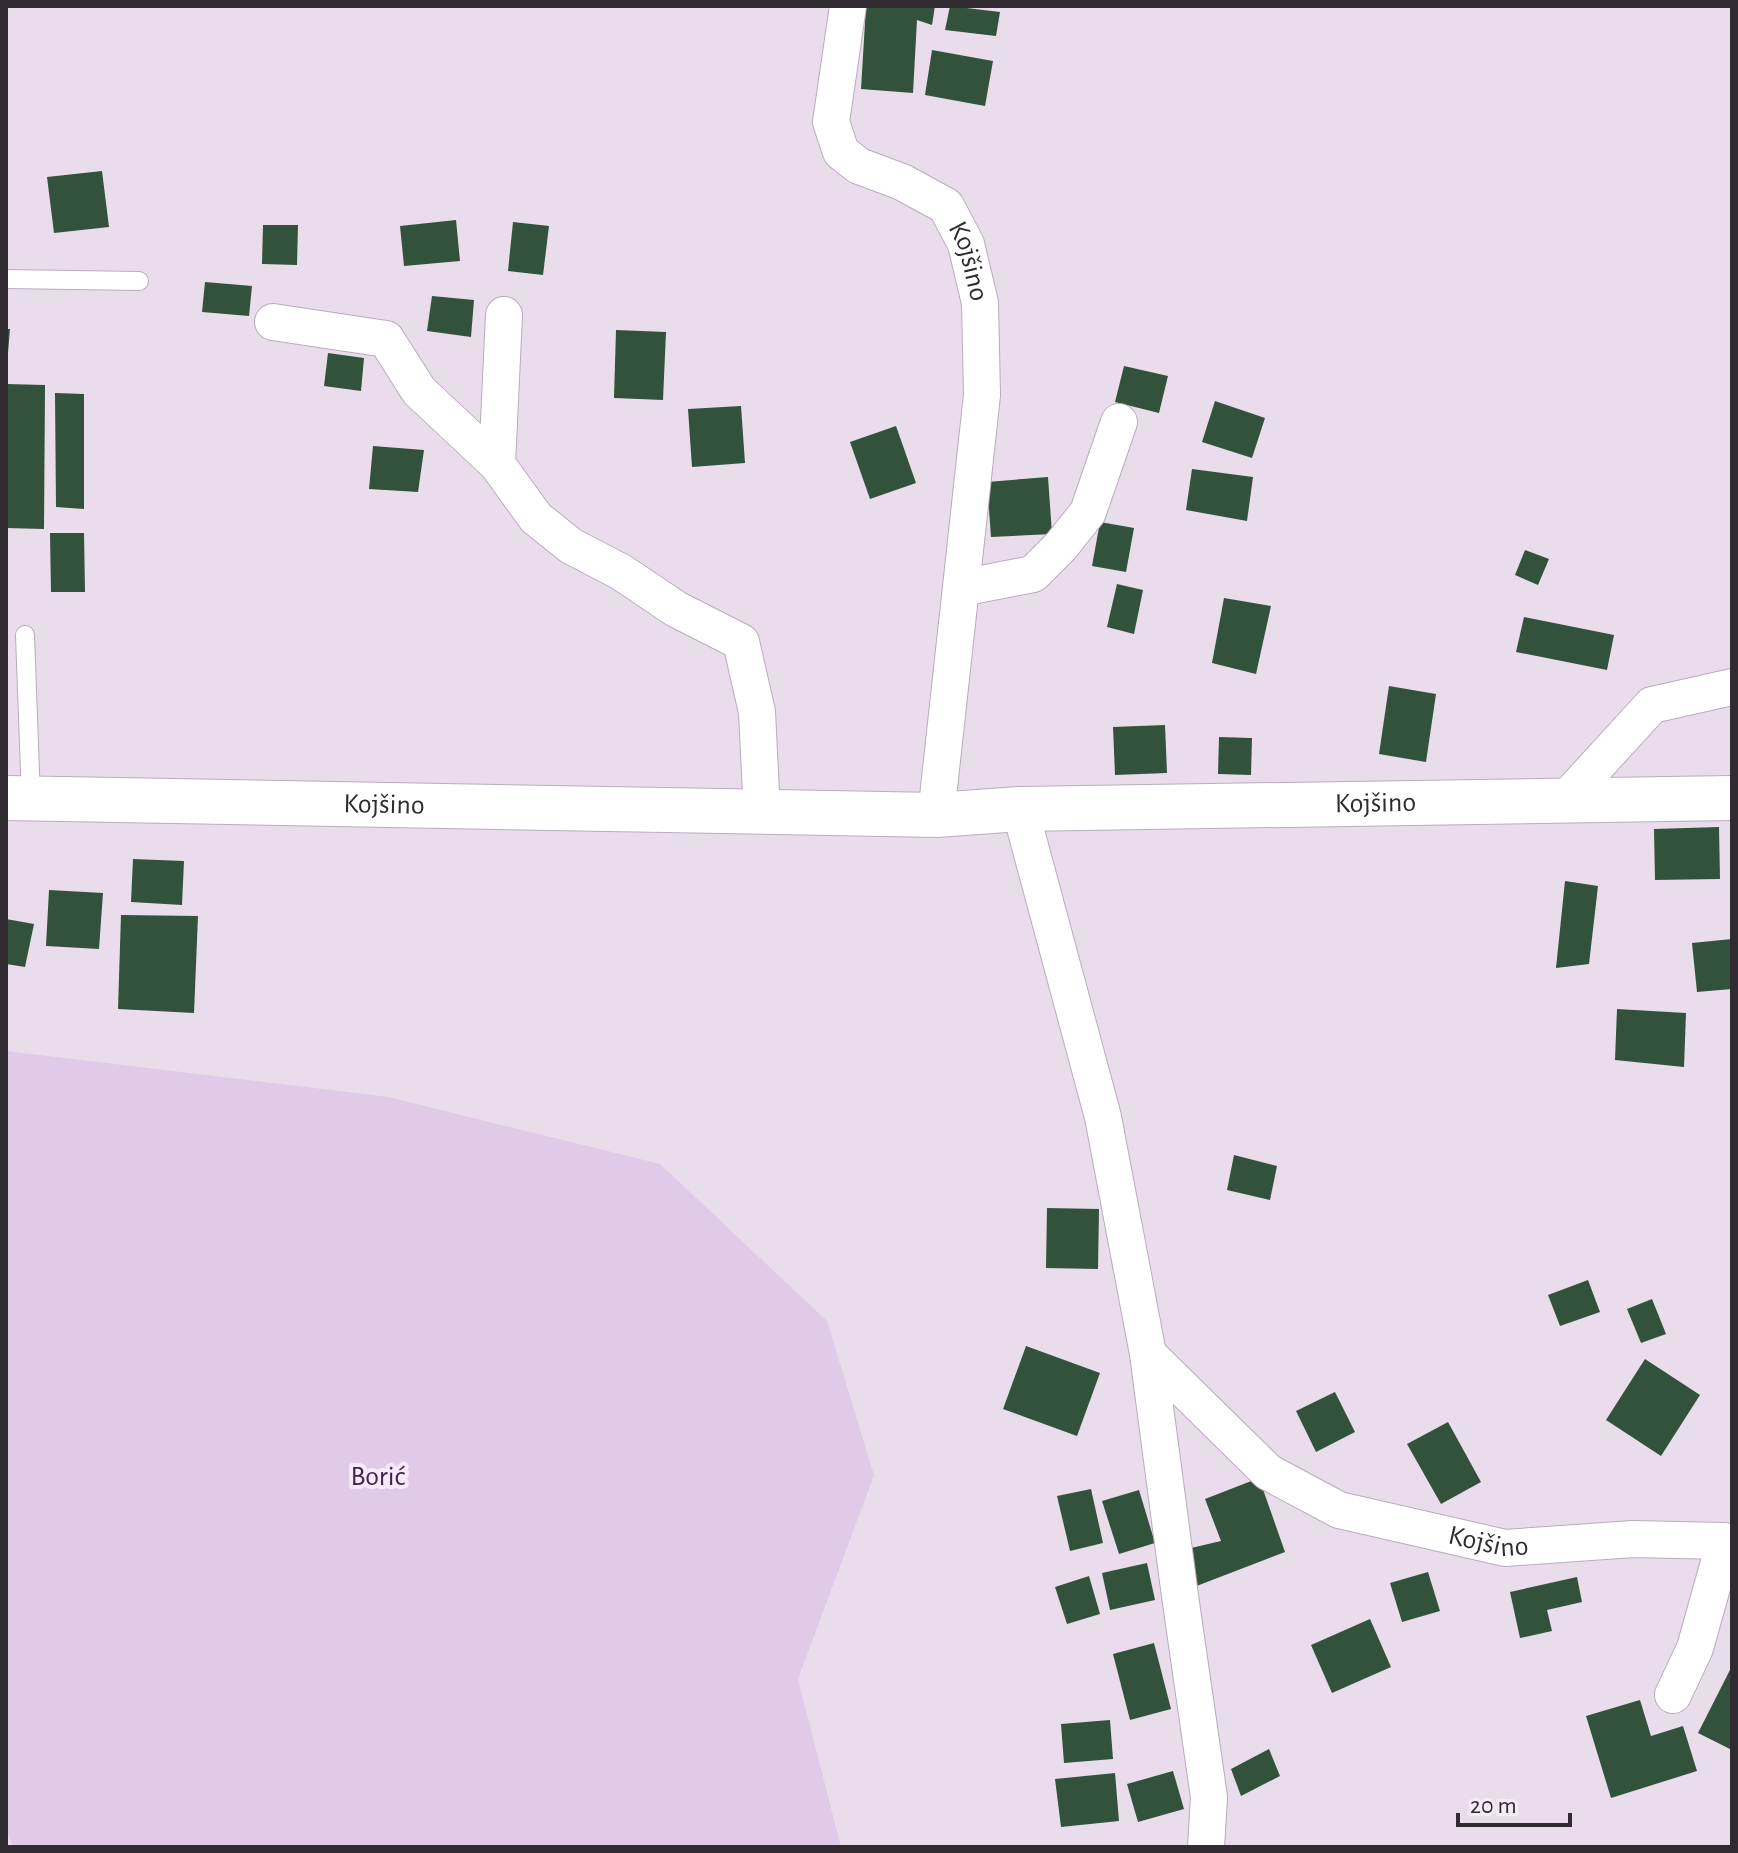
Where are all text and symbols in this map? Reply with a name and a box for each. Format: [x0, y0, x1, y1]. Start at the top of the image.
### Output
street label: Kojšino [943, 217, 993, 304]
street label: Kojšino [1335, 789, 1416, 818]
street label: Kojšino [343, 790, 425, 820]
park label: Borić [351, 1463, 406, 1491]
street label: Kojšino [1446, 1521, 1529, 1562]
scale bar [1458, 1777, 1570, 1827]
text: 20 m [1470, 1794, 1517, 1818]

